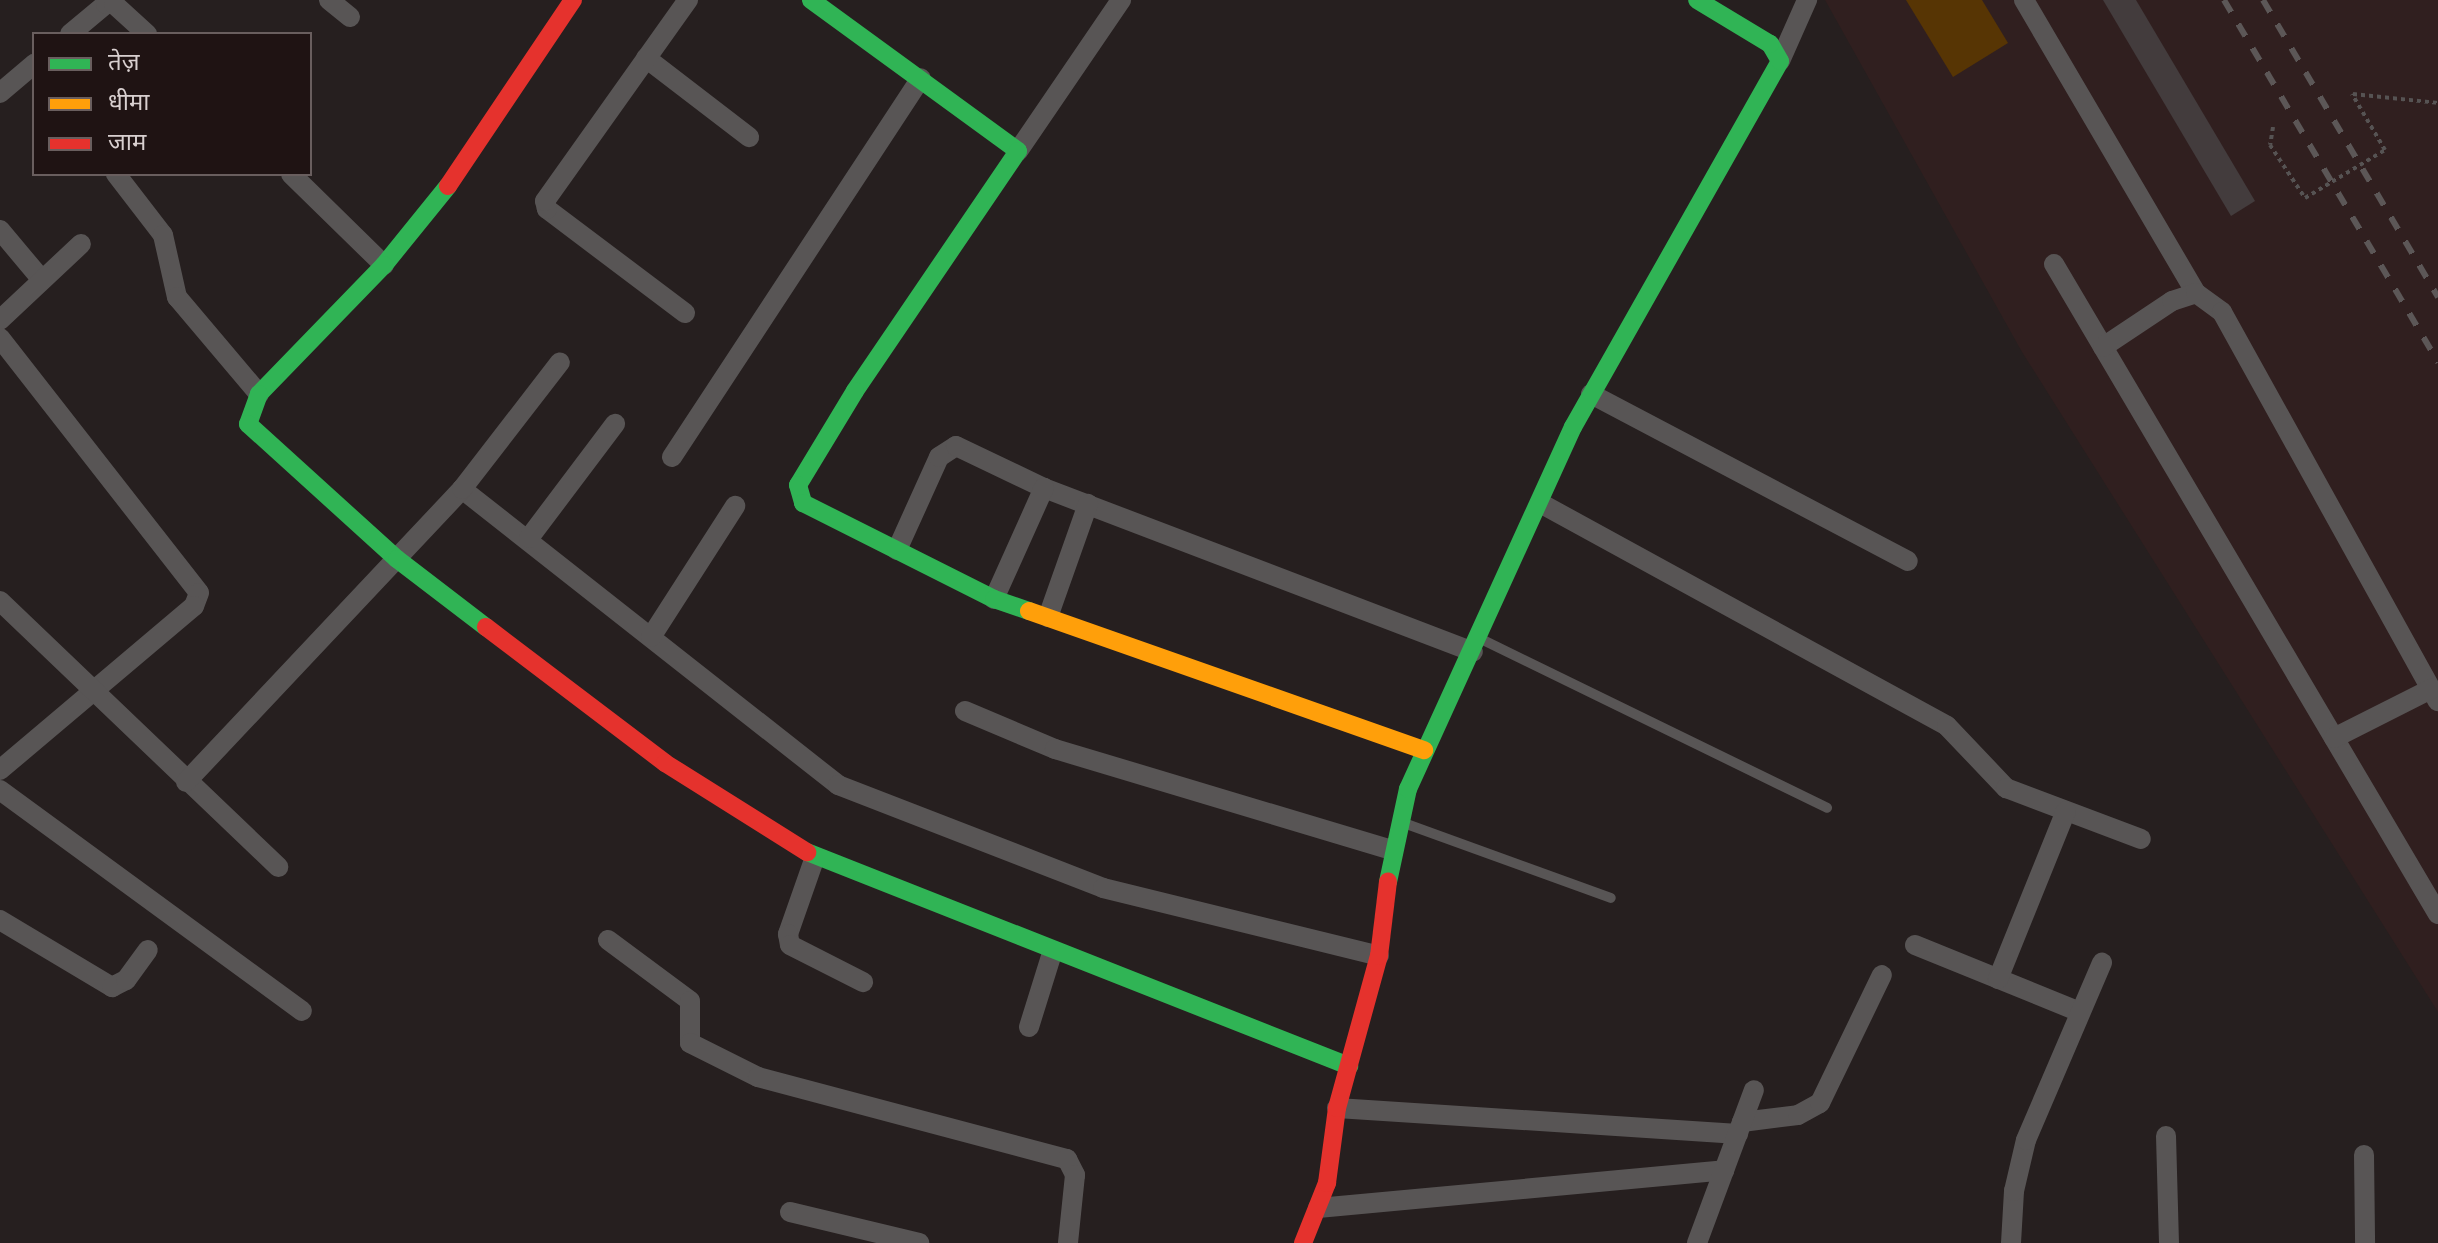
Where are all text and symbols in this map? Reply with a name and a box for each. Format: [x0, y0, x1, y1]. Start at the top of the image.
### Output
legend [32, 32, 312, 176]
text: तेज़ [108, 48, 140, 75]
text: धीमा [108, 88, 150, 115]
text: जाम [108, 128, 146, 155]

